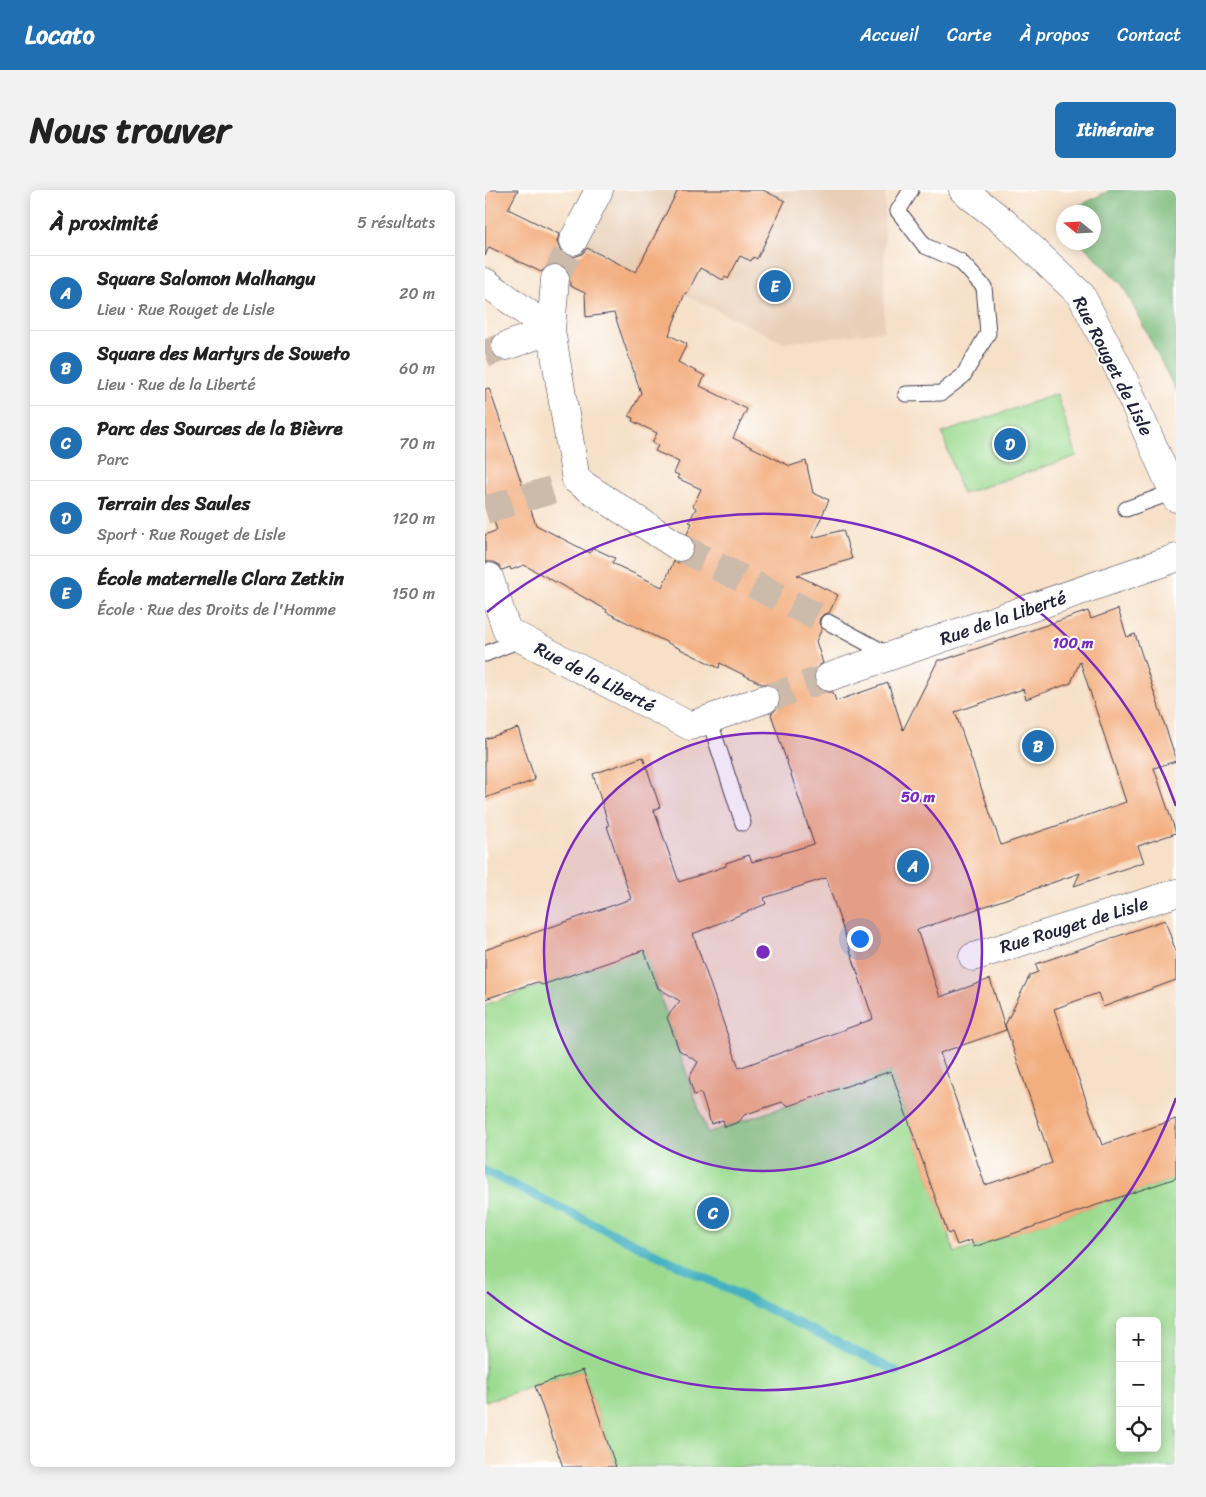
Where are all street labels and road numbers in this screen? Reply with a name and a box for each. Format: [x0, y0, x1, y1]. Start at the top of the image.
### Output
street label: Rue Rouget de Lisle [1064, 290, 1162, 442]
street label: Rue de la Liberté [935, 581, 1071, 655]
street label: Rue de la Liberté [529, 633, 661, 721]
street label: Rue Rouget de Lisle [996, 887, 1152, 963]

